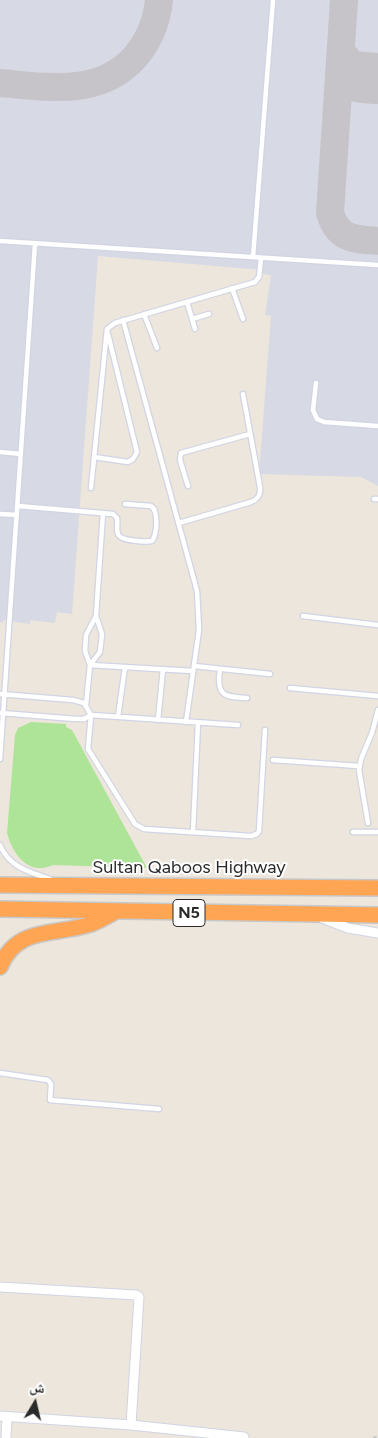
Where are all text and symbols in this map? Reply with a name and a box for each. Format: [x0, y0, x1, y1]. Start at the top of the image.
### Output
street label: Sultan Qaboos Highway [92, 857, 286, 879]
road number: N5 [173, 900, 205, 926]
north arrow [10, 1378, 60, 1428]
text: ش [29, 1378, 46, 1397]

